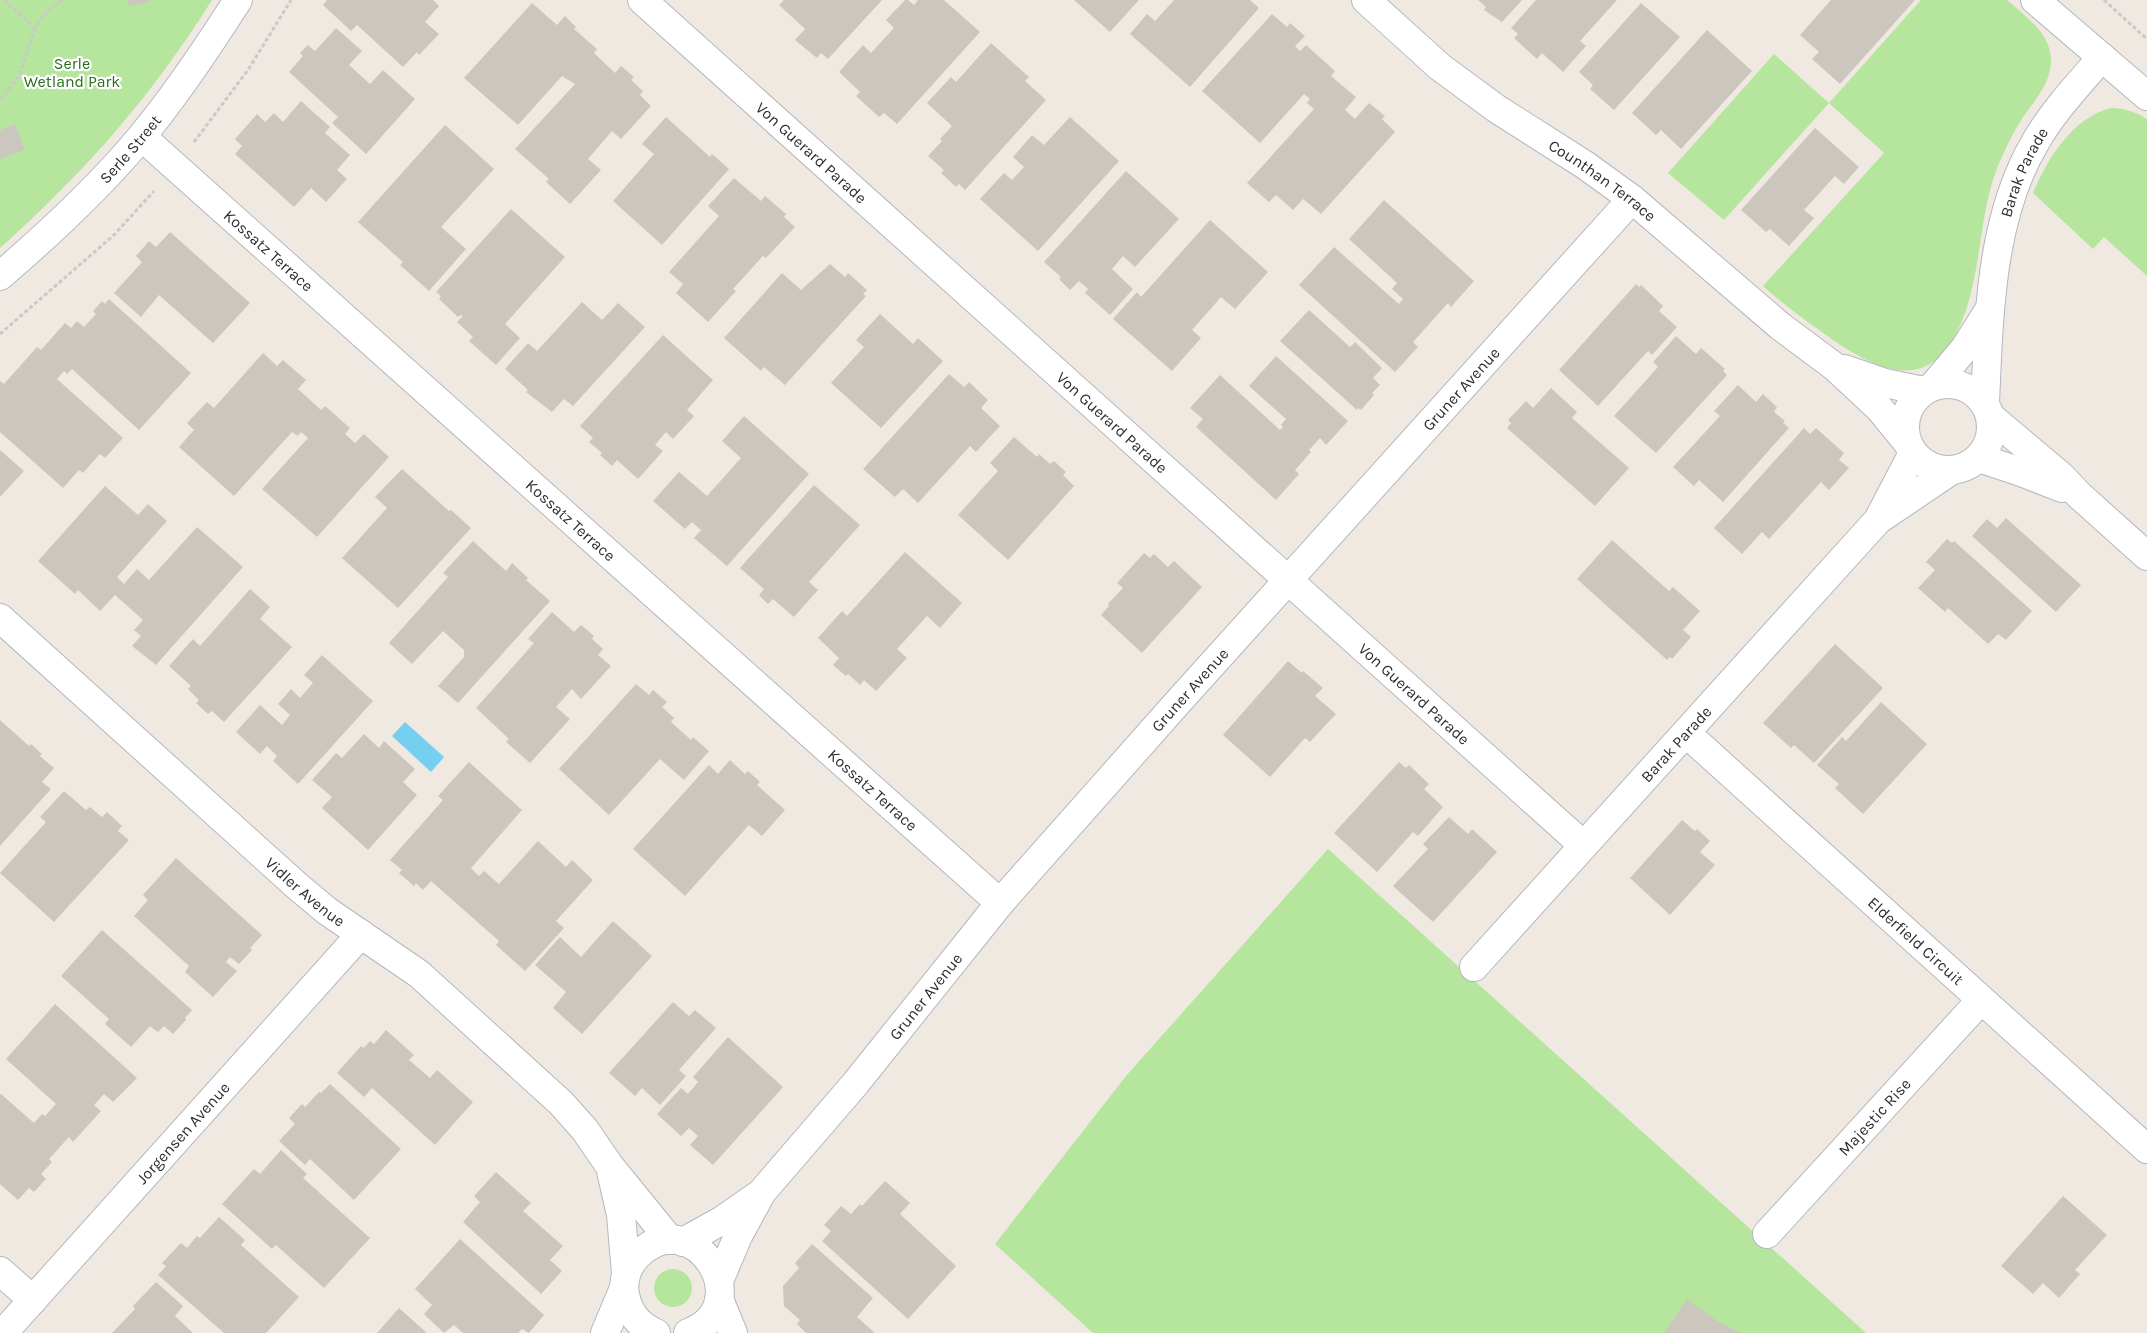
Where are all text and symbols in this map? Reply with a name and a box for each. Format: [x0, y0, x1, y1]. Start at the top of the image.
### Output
park label: Serle Wetland Park [24, 54, 120, 91]
street label: Von Guerard Parade [752, 98, 871, 207]
street label: Serle Street [96, 111, 165, 187]
street label: Barak Parade [1996, 124, 2052, 219]
street label: Counthan Terrace [1545, 135, 1660, 225]
street label: Kossatz Terrace [220, 206, 317, 295]
street label: Gruner Avenue [1419, 343, 1504, 435]
street label: Von Guerard Parade [1052, 368, 1171, 477]
street label: Kossatz Terrace [522, 475, 619, 565]
street label: Von Guerard Parade [1355, 639, 1473, 749]
street label: Gruner Avenue [1148, 644, 1232, 736]
street label: Barak Parade [1637, 702, 1715, 786]
street label: Kossatz Terrace [824, 745, 921, 835]
street label: Vidler Avenue [261, 853, 349, 931]
street label: Elderfield Circuit [1864, 893, 1968, 989]
street label: Gruner Avenue [885, 949, 966, 1044]
street label: Majestic Rise [1835, 1074, 1915, 1160]
street label: Jorgensen Avenue [132, 1078, 234, 1188]

